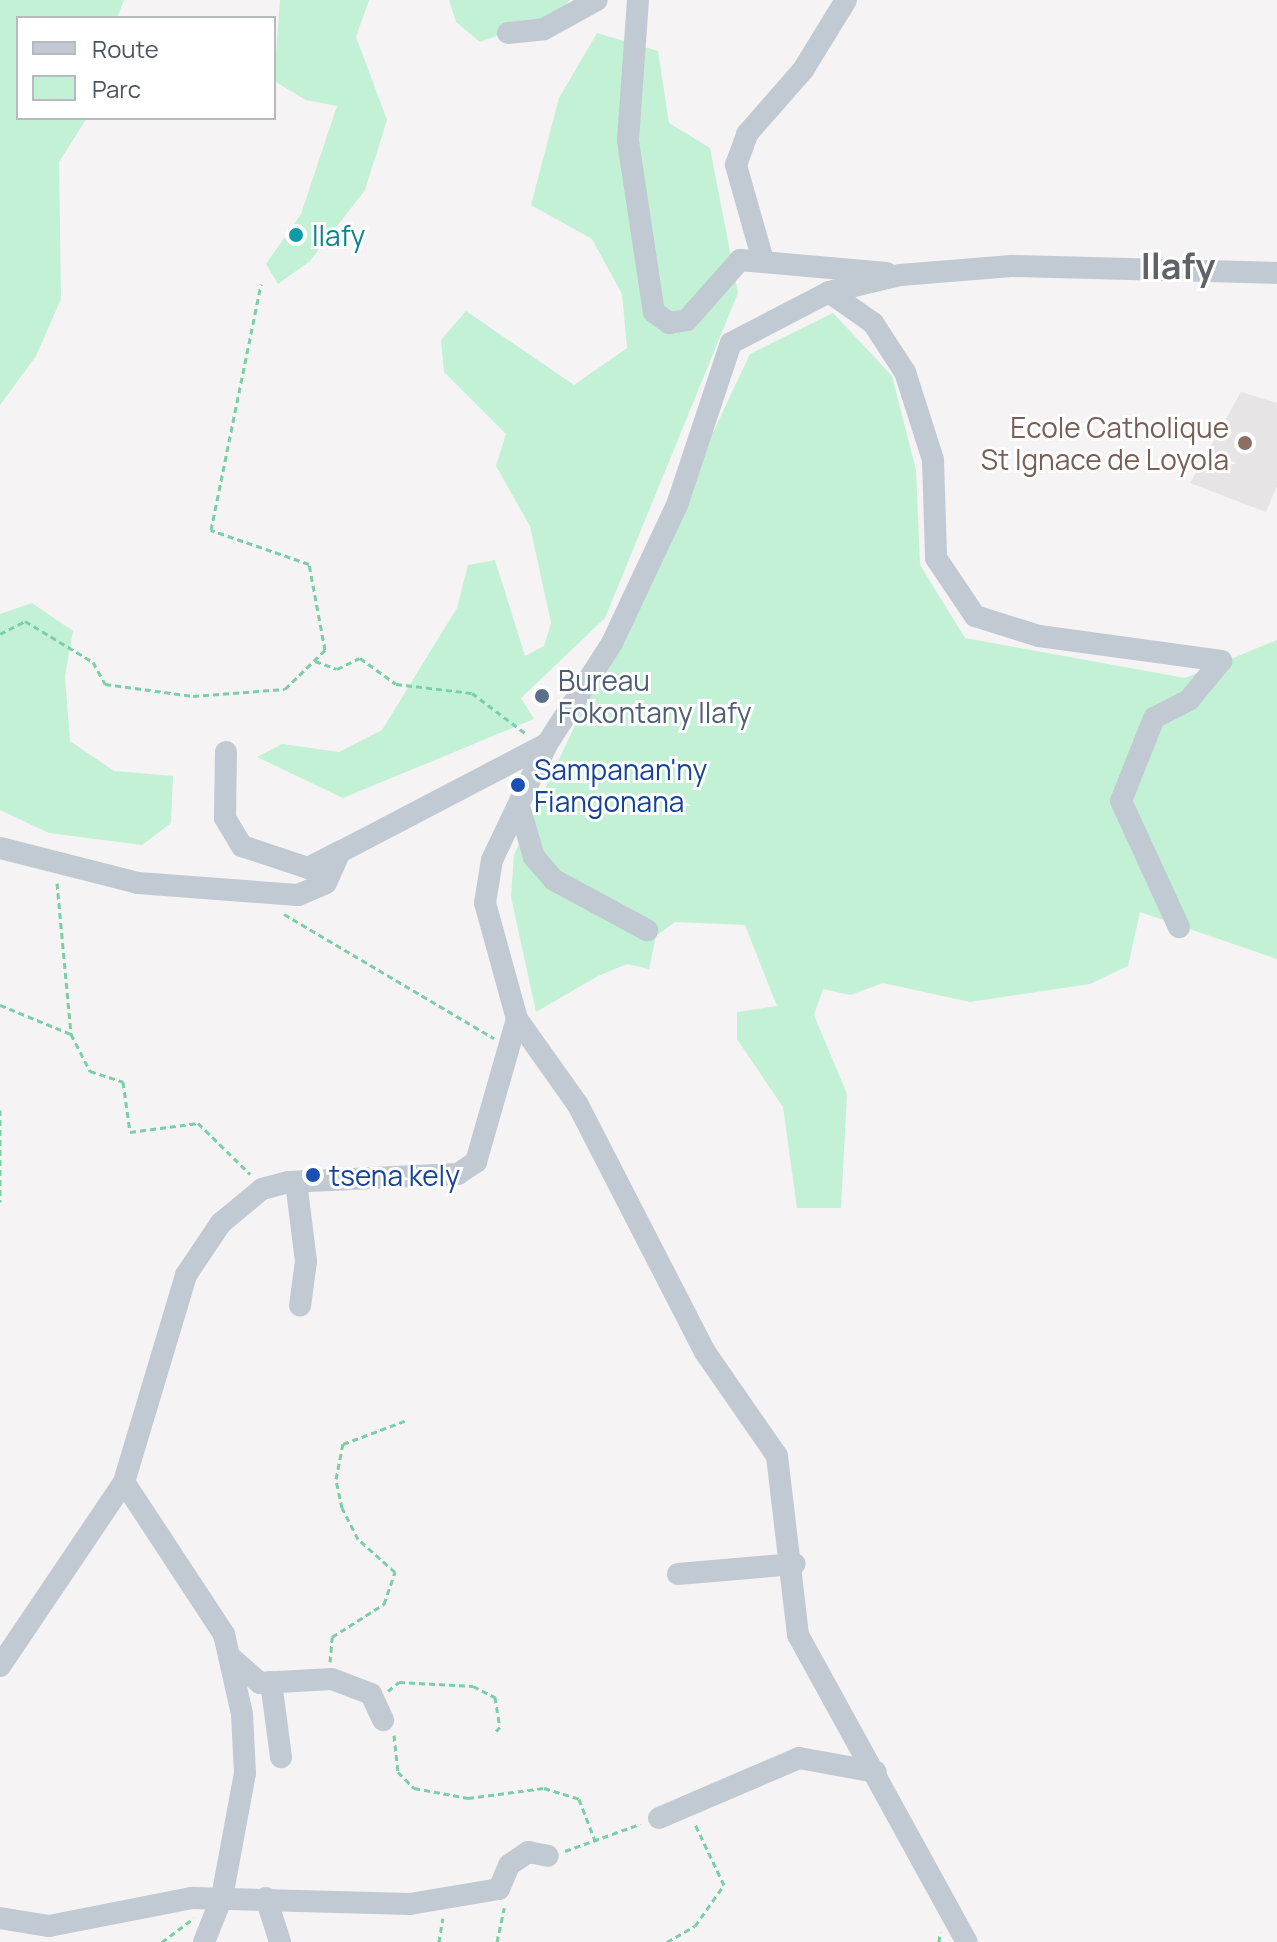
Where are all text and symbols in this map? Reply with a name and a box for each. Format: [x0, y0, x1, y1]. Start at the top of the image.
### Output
legend [16, 16, 276, 120]
text: Route [92, 32, 159, 65]
text: Parc [92, 72, 141, 105]
place label: Ilafy [312, 218, 365, 252]
marker: Ilafy [287, 226, 305, 244]
district label: Ilafy [1141, 244, 1215, 288]
place label: Ecole Catholique St Ignace de Loyola [981, 410, 1229, 476]
marker: Ecole Catholique St Ignace de Loyola [1236, 434, 1254, 452]
place label: Bureau Fokontany Ilafy [558, 663, 752, 729]
marker: Bureau Fokontany Ilafy [533, 687, 551, 705]
place label: Sampanan'ny Fiangonana [534, 752, 707, 818]
marker: Sampanan'ny Fiangonana [509, 776, 527, 794]
place label: tsena kely [329, 1158, 460, 1192]
marker: tsena kely [304, 1166, 322, 1184]

